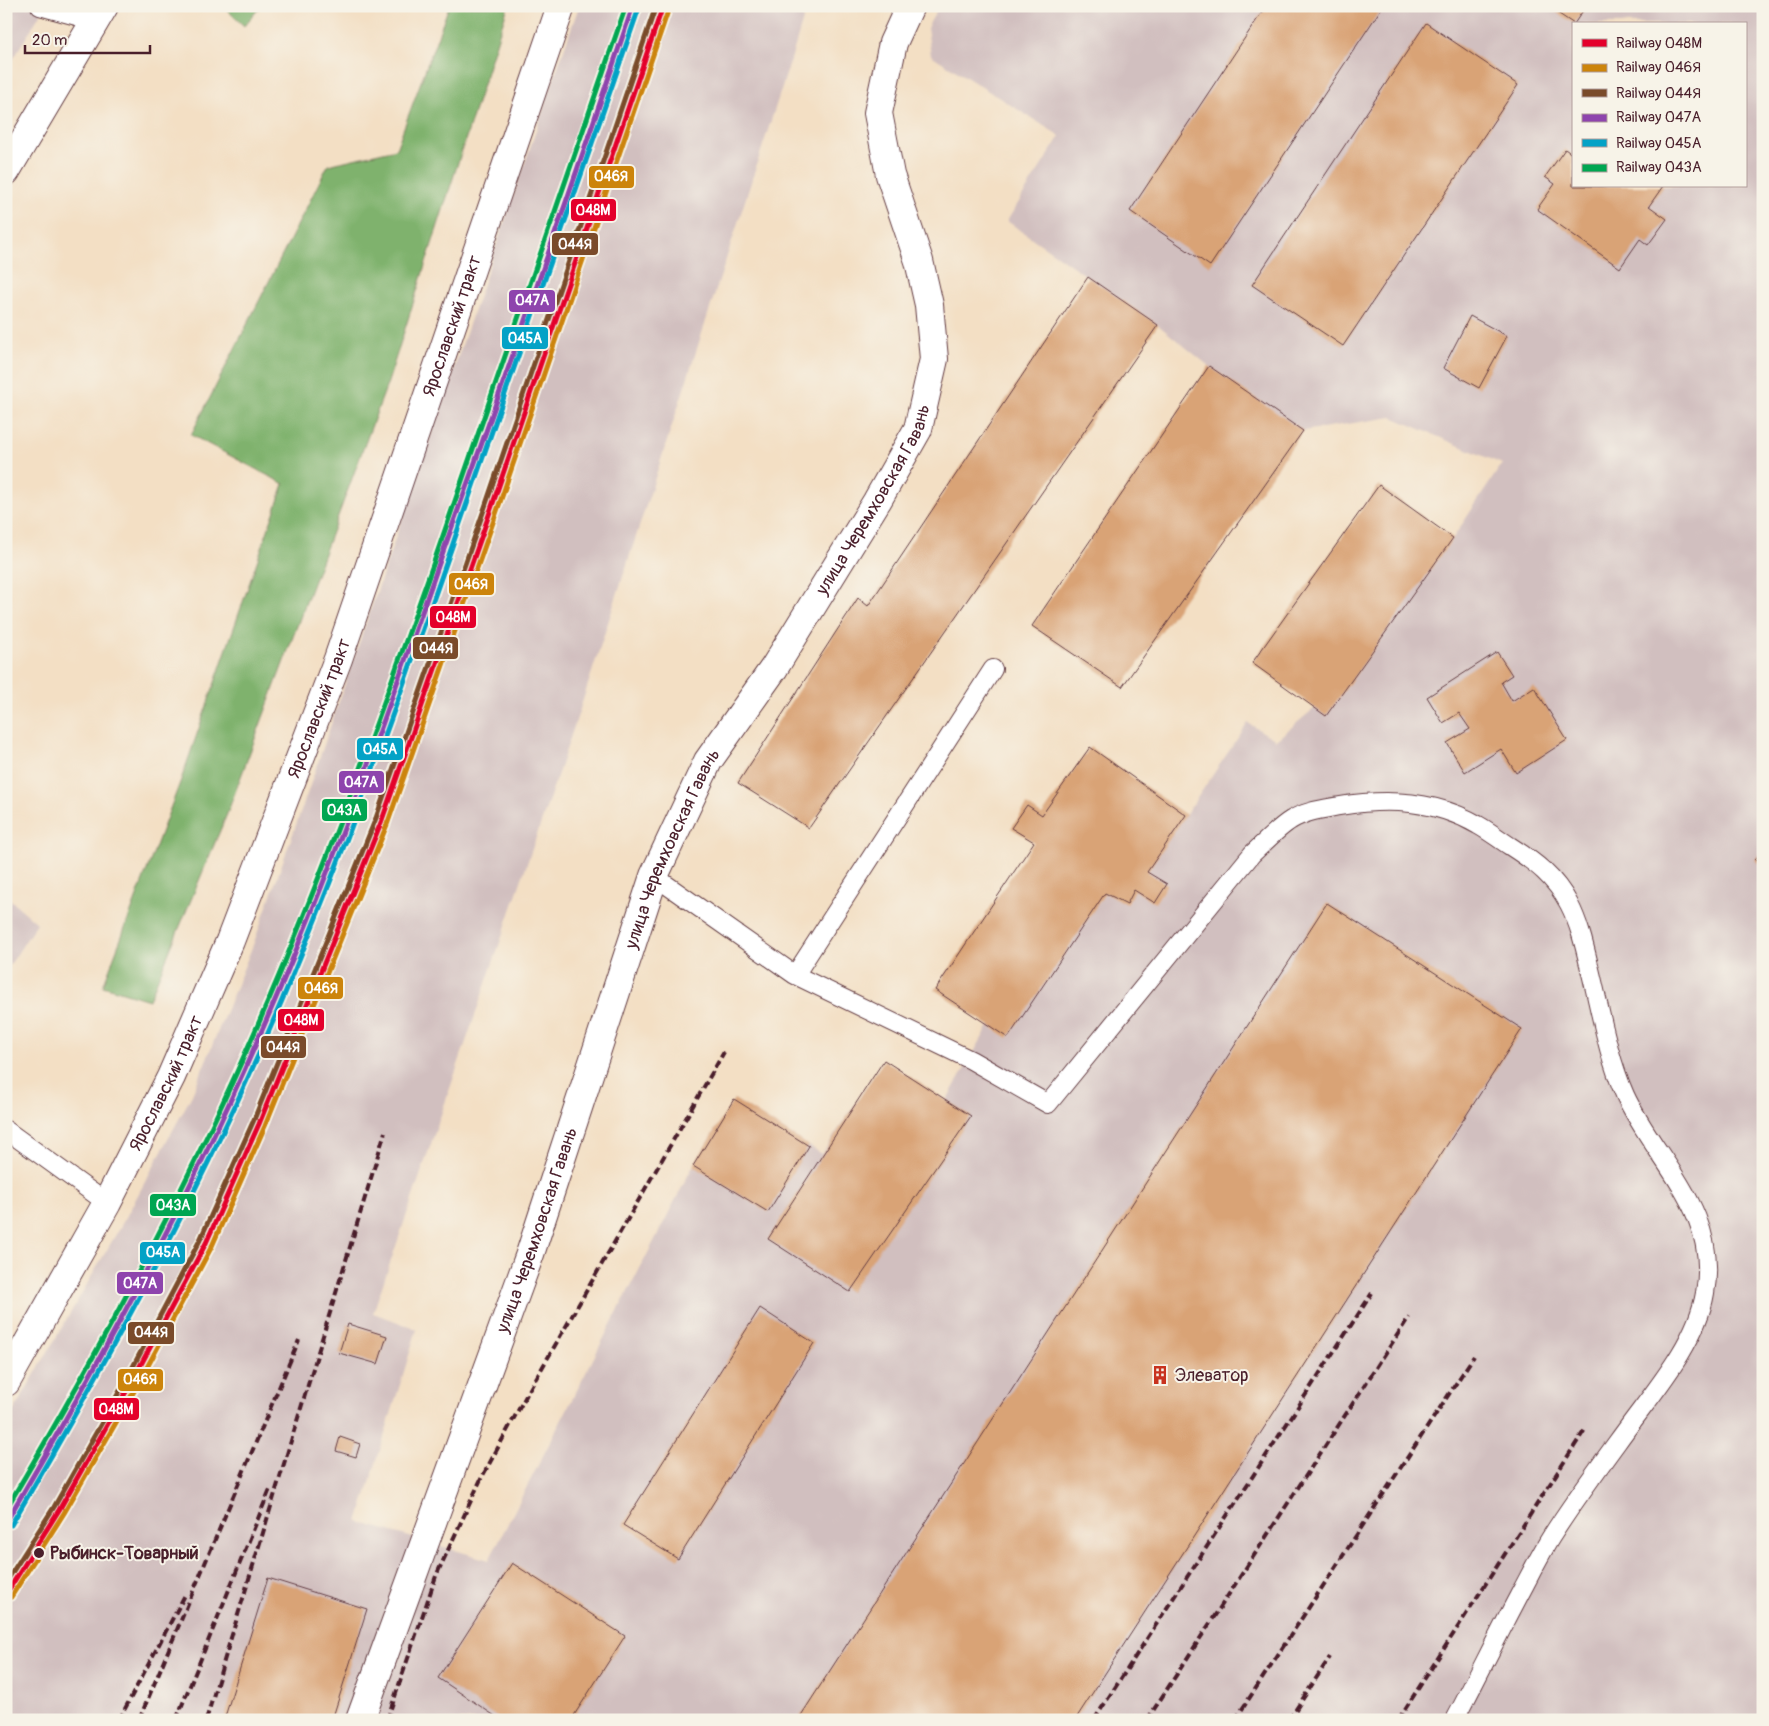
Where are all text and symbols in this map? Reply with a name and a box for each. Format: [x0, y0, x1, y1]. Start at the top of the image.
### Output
scale bar [25, 22, 150, 54]
legend [1572, 22, 1746, 188]
text: 20 m [32, 31, 67, 50]
text: Railway 048М [1616, 34, 1702, 53]
text: Railway 046Я [1616, 58, 1701, 77]
text: Railway 044Я [1616, 84, 1701, 103]
text: Railway 047А [1616, 108, 1702, 127]
text: Railway 045А [1616, 134, 1702, 153]
text: Railway 043А [1616, 158, 1702, 177]
line badge: 046Я [588, 165, 635, 189]
text: 046Я [594, 168, 628, 185]
line badge: 048М [570, 198, 617, 222]
text: 048М [576, 202, 610, 219]
line badge: 044Я [551, 232, 599, 256]
text: 044Я [558, 236, 592, 253]
street label: Ярославский тракт [417, 253, 487, 400]
line badge: 047А [508, 289, 556, 313]
text: 047А [515, 292, 549, 309]
line badge: 045А [501, 326, 549, 350]
text: 045А [508, 330, 542, 347]
street label: улица Черемховская Гавань [810, 402, 935, 600]
line badge: 046Я [448, 572, 495, 596]
text: 046Я [454, 576, 488, 593]
line badge: 048М [429, 605, 477, 629]
text: 048М [436, 609, 470, 626]
street label: Ярославский тракт [282, 636, 356, 782]
line badge: 044Я [412, 636, 459, 660]
text: 044Я [419, 640, 453, 657]
line badge: 045А [356, 737, 404, 761]
text: 045А [363, 741, 397, 758]
street label: улица Черемховская Гавань [620, 744, 725, 953]
line badge: 047А [338, 770, 385, 794]
text: 047А [344, 774, 378, 791]
line badge: 043А [321, 798, 368, 822]
text: 043А [327, 802, 361, 819]
line badge: 046Я [297, 976, 344, 1000]
text: 046Я [304, 980, 338, 997]
line badge: 048М [277, 1008, 325, 1032]
street label: Ярославский тракт [124, 1012, 208, 1155]
text: 048М [284, 1012, 318, 1029]
line badge: 044Я [260, 1035, 307, 1059]
text: 044Я [266, 1039, 300, 1056]
street label: улица Черемховская Гавань [491, 1124, 583, 1337]
line badge: 043А [149, 1193, 197, 1217]
text: 043А [156, 1197, 190, 1214]
line badge: 045А [139, 1241, 186, 1265]
text: 045А [146, 1244, 180, 1261]
line badge: 047А [116, 1271, 164, 1295]
text: 047А [123, 1275, 157, 1292]
line badge: 044Я [127, 1321, 175, 1345]
text: 044Я [134, 1324, 168, 1341]
building icon: Элеватор [1149, 1364, 1171, 1386]
place label: Элеватор [1175, 1364, 1249, 1387]
line badge: 046Я [117, 1368, 164, 1392]
text: 046Я [123, 1371, 157, 1388]
line badge: 048М [93, 1397, 140, 1421]
text: 048М [99, 1401, 133, 1418]
place label: Рыбинск-Товарный [50, 1542, 199, 1565]
marker: Рыбинск-Товарный [32, 1546, 46, 1560]

